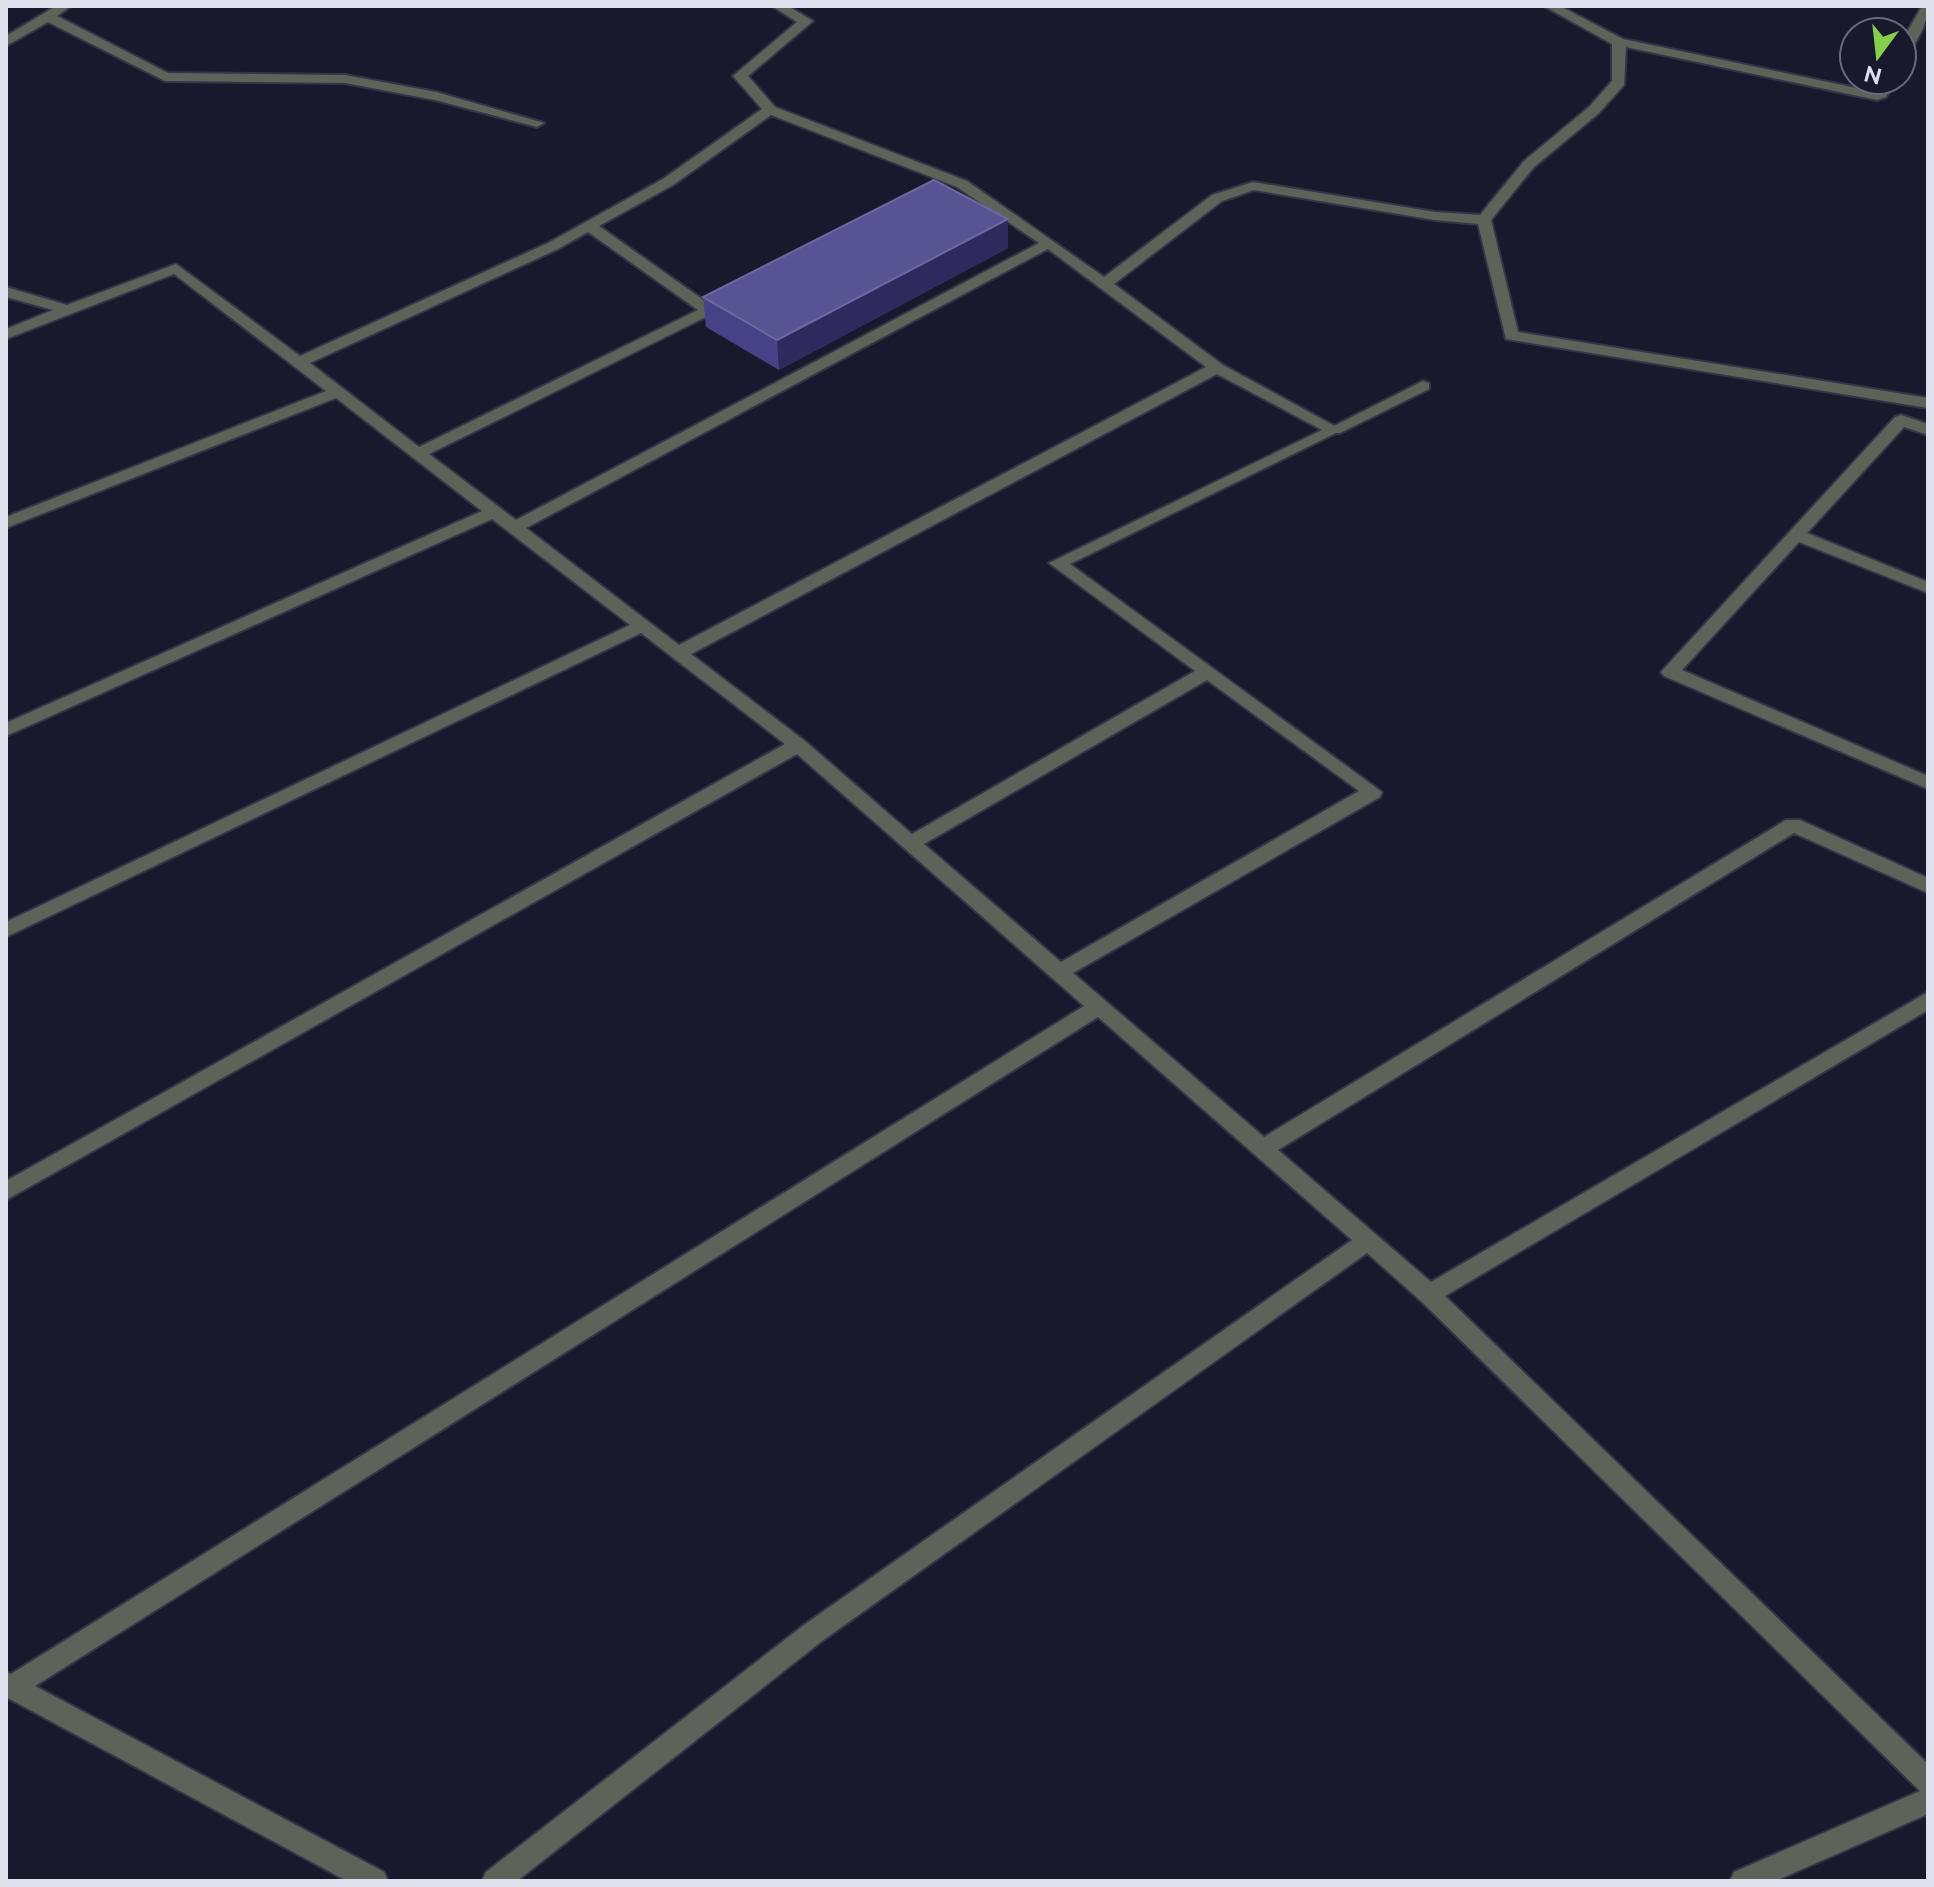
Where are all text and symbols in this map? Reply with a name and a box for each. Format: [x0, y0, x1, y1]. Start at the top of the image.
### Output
north arrow [1838, 16, 1918, 96]
text: N [1861, 61, 1884, 90]

